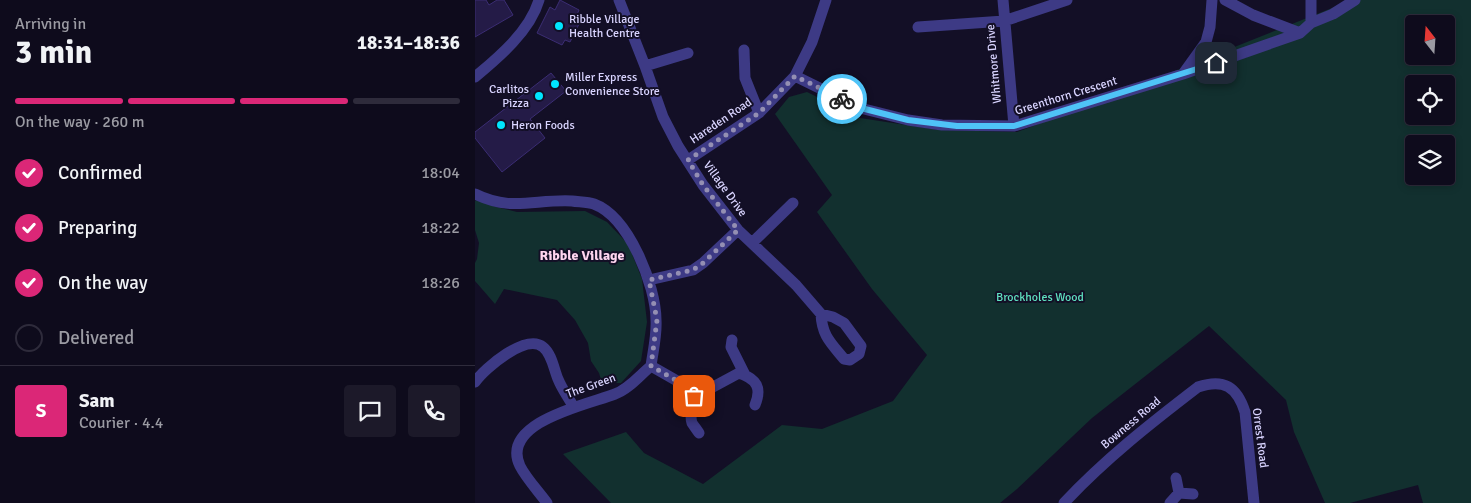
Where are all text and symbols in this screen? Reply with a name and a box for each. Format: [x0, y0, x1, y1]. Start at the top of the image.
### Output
place label: Ribble Village Health Centre [569, 12, 640, 41]
text: Arriving in [15, 14, 86, 34]
north arrow [1405, 15, 1455, 65]
map controls [1405, 15, 1455, 185]
marker: Ribble Village Health Centre [553, 20, 565, 32]
street label: Whitmore Drive [983, 24, 1005, 104]
text: 18:31–18:36 [357, 31, 460, 55]
text: 3 min [15, 33, 92, 72]
pin [1195, 42, 1237, 84]
icon: home [1202, 49, 1230, 77]
place label: Miller Express Convenience Store [565, 70, 660, 99]
street label: Greenthorn Crescent [1013, 73, 1119, 119]
courier [817, 74, 867, 124]
button: locate [1405, 75, 1455, 125]
marker: Miller Express Convenience Store [549, 78, 561, 90]
place label: Carlitos Pizza [489, 82, 529, 111]
icon: bike [828, 85, 856, 113]
marker: Carlitos Pizza [533, 90, 545, 102]
street label: Hareden Road [687, 95, 755, 147]
text: On the way · 260 m [15, 112, 145, 132]
place label: Heron Foods [511, 118, 575, 133]
marker: Heron Foods [495, 119, 507, 131]
button: layers [1405, 135, 1455, 185]
street label: Village Drive [700, 158, 750, 220]
icon: check [15, 159, 43, 187]
text: Confirmed [58, 161, 142, 185]
text: 18:04 [421, 163, 460, 183]
icon: check [15, 214, 43, 242]
text: Preparing [58, 216, 137, 240]
text: 18:22 [421, 218, 460, 238]
district label: Ribble Village [540, 247, 625, 264]
icon: check [15, 269, 43, 297]
text: On the way [58, 271, 148, 295]
text: 18:26 [421, 273, 460, 293]
park label: Brockholes Wood [996, 290, 1084, 305]
text: Delivered [58, 326, 134, 350]
street label: The Green [564, 370, 618, 402]
pin [673, 375, 715, 417]
icon: bag [680, 382, 708, 410]
button: chat [344, 385, 396, 437]
button: phone [408, 385, 460, 437]
text: Sam [79, 389, 115, 413]
street label: Bowness Road [1098, 394, 1164, 452]
text: S [36, 399, 46, 423]
street label: Orrest Road [1249, 407, 1271, 469]
text: Courier · 4.4 [79, 413, 163, 433]

